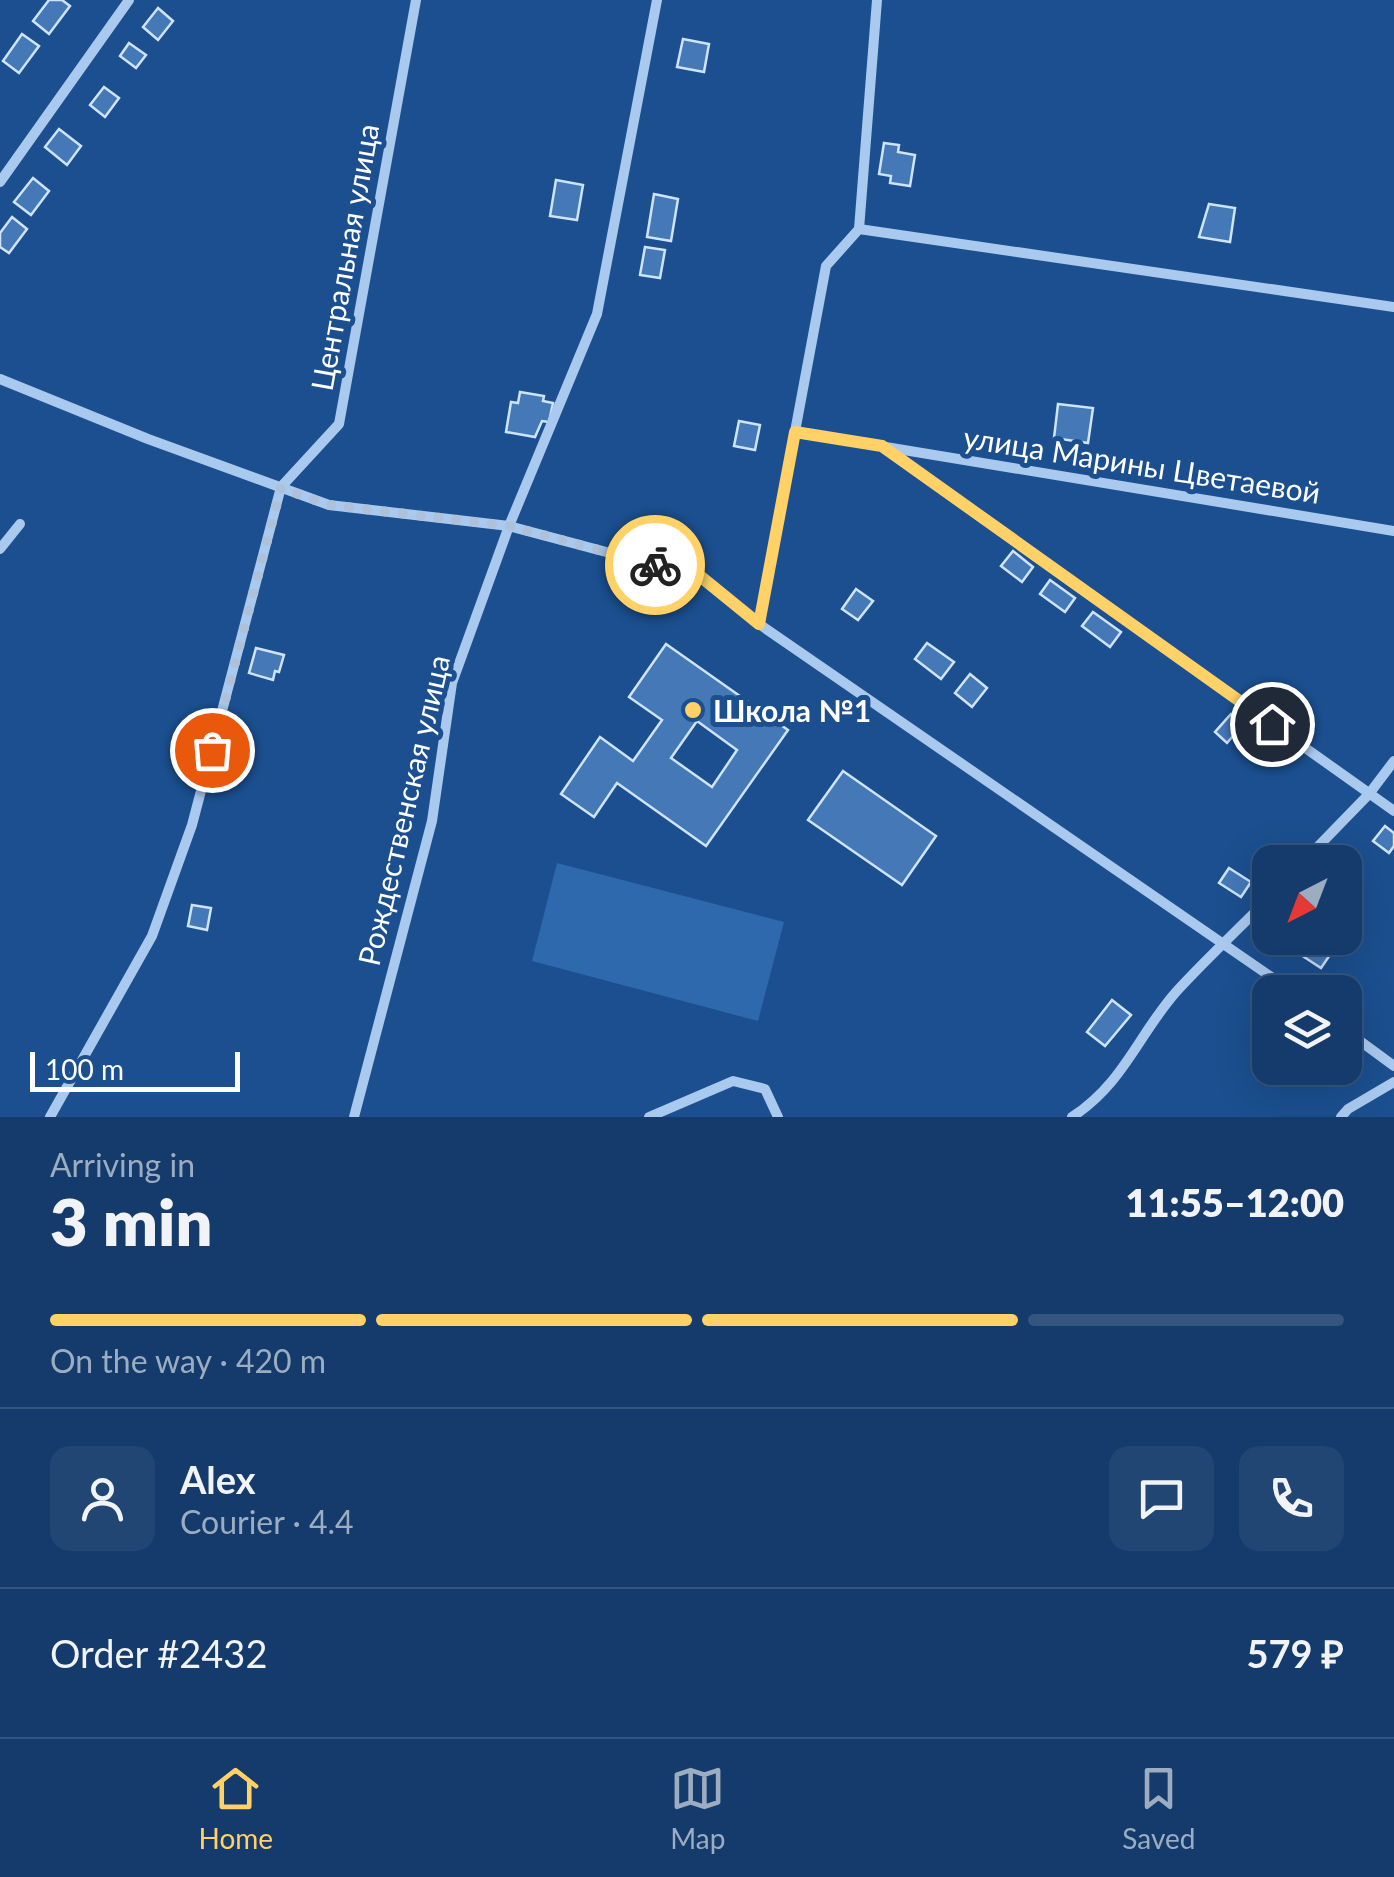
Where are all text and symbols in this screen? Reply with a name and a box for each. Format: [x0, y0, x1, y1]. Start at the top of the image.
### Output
street label: Центральная улица [303, 121, 385, 393]
street label: улица Марины Цветаевой [961, 418, 1323, 510]
courier [605, 515, 705, 615]
icon: bike [628, 538, 683, 593]
street label: Рождественская улица [350, 651, 456, 969]
pin [1230, 682, 1315, 767]
place label: Школа №1 [713, 692, 871, 728]
icon: home [1245, 697, 1300, 752]
marker: Школа №1 [682, 699, 704, 721]
pin [170, 708, 255, 793]
icon: bag [185, 723, 240, 778]
north arrow [1252, 845, 1362, 955]
map controls [1252, 845, 1362, 1085]
button: layers [1252, 975, 1362, 1085]
scale bar [30, 1047, 240, 1092]
text: 100 m [45, 1052, 124, 1086]
text: Arriving in [50, 1145, 195, 1184]
text: 11:55–12:00 [1125, 1179, 1344, 1225]
text: 3 min [50, 1182, 212, 1260]
text: On the way · 420 m [50, 1341, 326, 1380]
button: person [50, 1446, 155, 1551]
button: chat [1109, 1446, 1214, 1551]
button: phone [1239, 1446, 1344, 1551]
text: Alex [180, 1456, 256, 1502]
text: Courier · 4.4 [180, 1502, 354, 1541]
text: Order #2432 [50, 1630, 267, 1676]
text: 579 ₽ [1247, 1630, 1344, 1676]
tab: Home [199, 1761, 273, 1855]
tab: Map [670, 1761, 725, 1855]
tab: Saved [1122, 1761, 1195, 1855]

